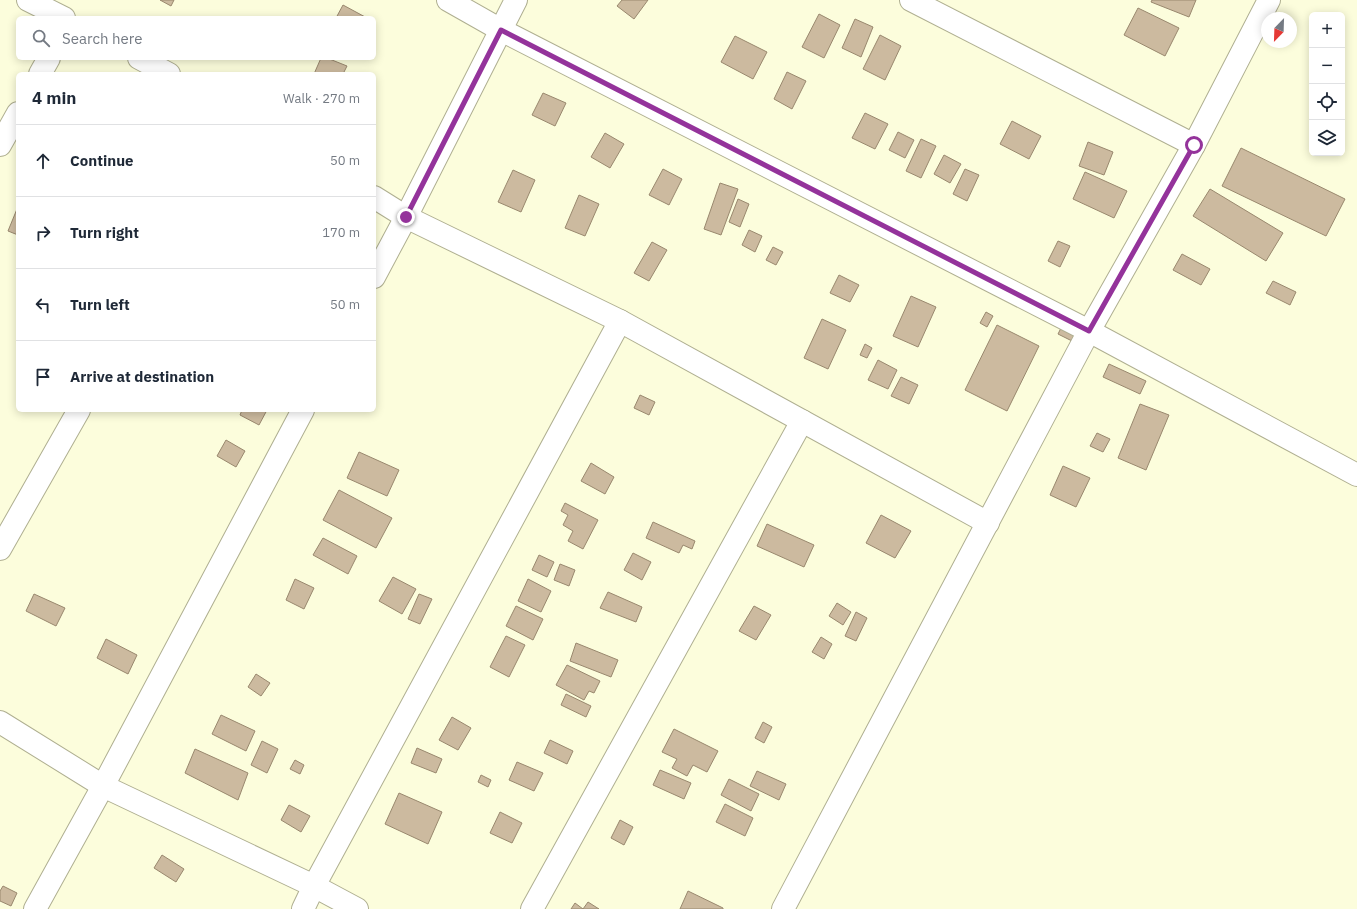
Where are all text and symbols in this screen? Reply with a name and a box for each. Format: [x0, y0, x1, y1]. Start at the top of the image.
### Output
north arrow [1261, 12, 1297, 48]
map controls [1309, 12, 1345, 156]
button: + [1309, 12, 1345, 48]
search box [16, 16, 376, 60]
icon: search [30, 27, 52, 49]
text: Search here [62, 29, 142, 48]
button: − [1309, 48, 1345, 84]
button: locate [1309, 84, 1345, 120]
text: 4 min [32, 87, 76, 109]
text: Walk · 270 m [283, 90, 360, 107]
button: layers [1309, 120, 1345, 156]
route start [1185, 136, 1203, 154]
icon: ahead [32, 150, 54, 172]
text: Continue [70, 151, 134, 170]
text: 50 m [330, 152, 360, 169]
route end [397, 208, 415, 226]
icon: right [32, 222, 54, 244]
text: Turn right [70, 223, 139, 242]
text: 170 m [322, 224, 360, 241]
icon: left [32, 294, 54, 316]
text: Turn left [70, 295, 130, 314]
text: 50 m [330, 296, 360, 313]
icon: arrive [32, 366, 54, 388]
text: Arrive at destination [70, 367, 214, 386]

